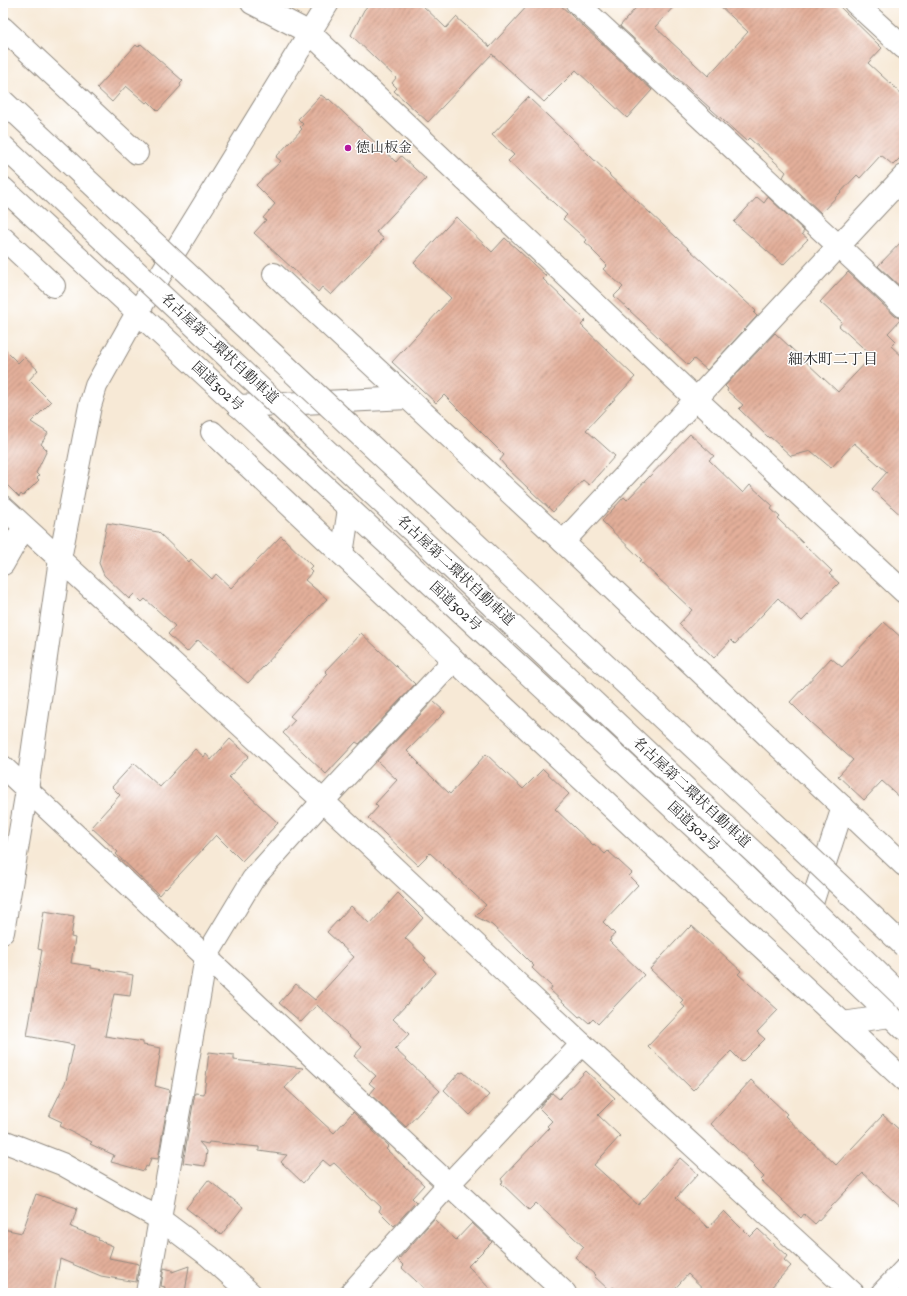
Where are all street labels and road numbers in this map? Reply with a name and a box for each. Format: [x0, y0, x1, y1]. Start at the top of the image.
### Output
street label: 名古屋第二環状自動車道 [156, 290, 282, 408]
street label: 国道302号 [187, 358, 247, 416]
street label: 名古屋第二環状自動車道 [392, 512, 518, 630]
street label: 国道302号 [425, 578, 485, 636]
street label: 名古屋第二環状自動車道 [628, 734, 754, 852]
street label: 国道302号 [663, 798, 723, 856]

